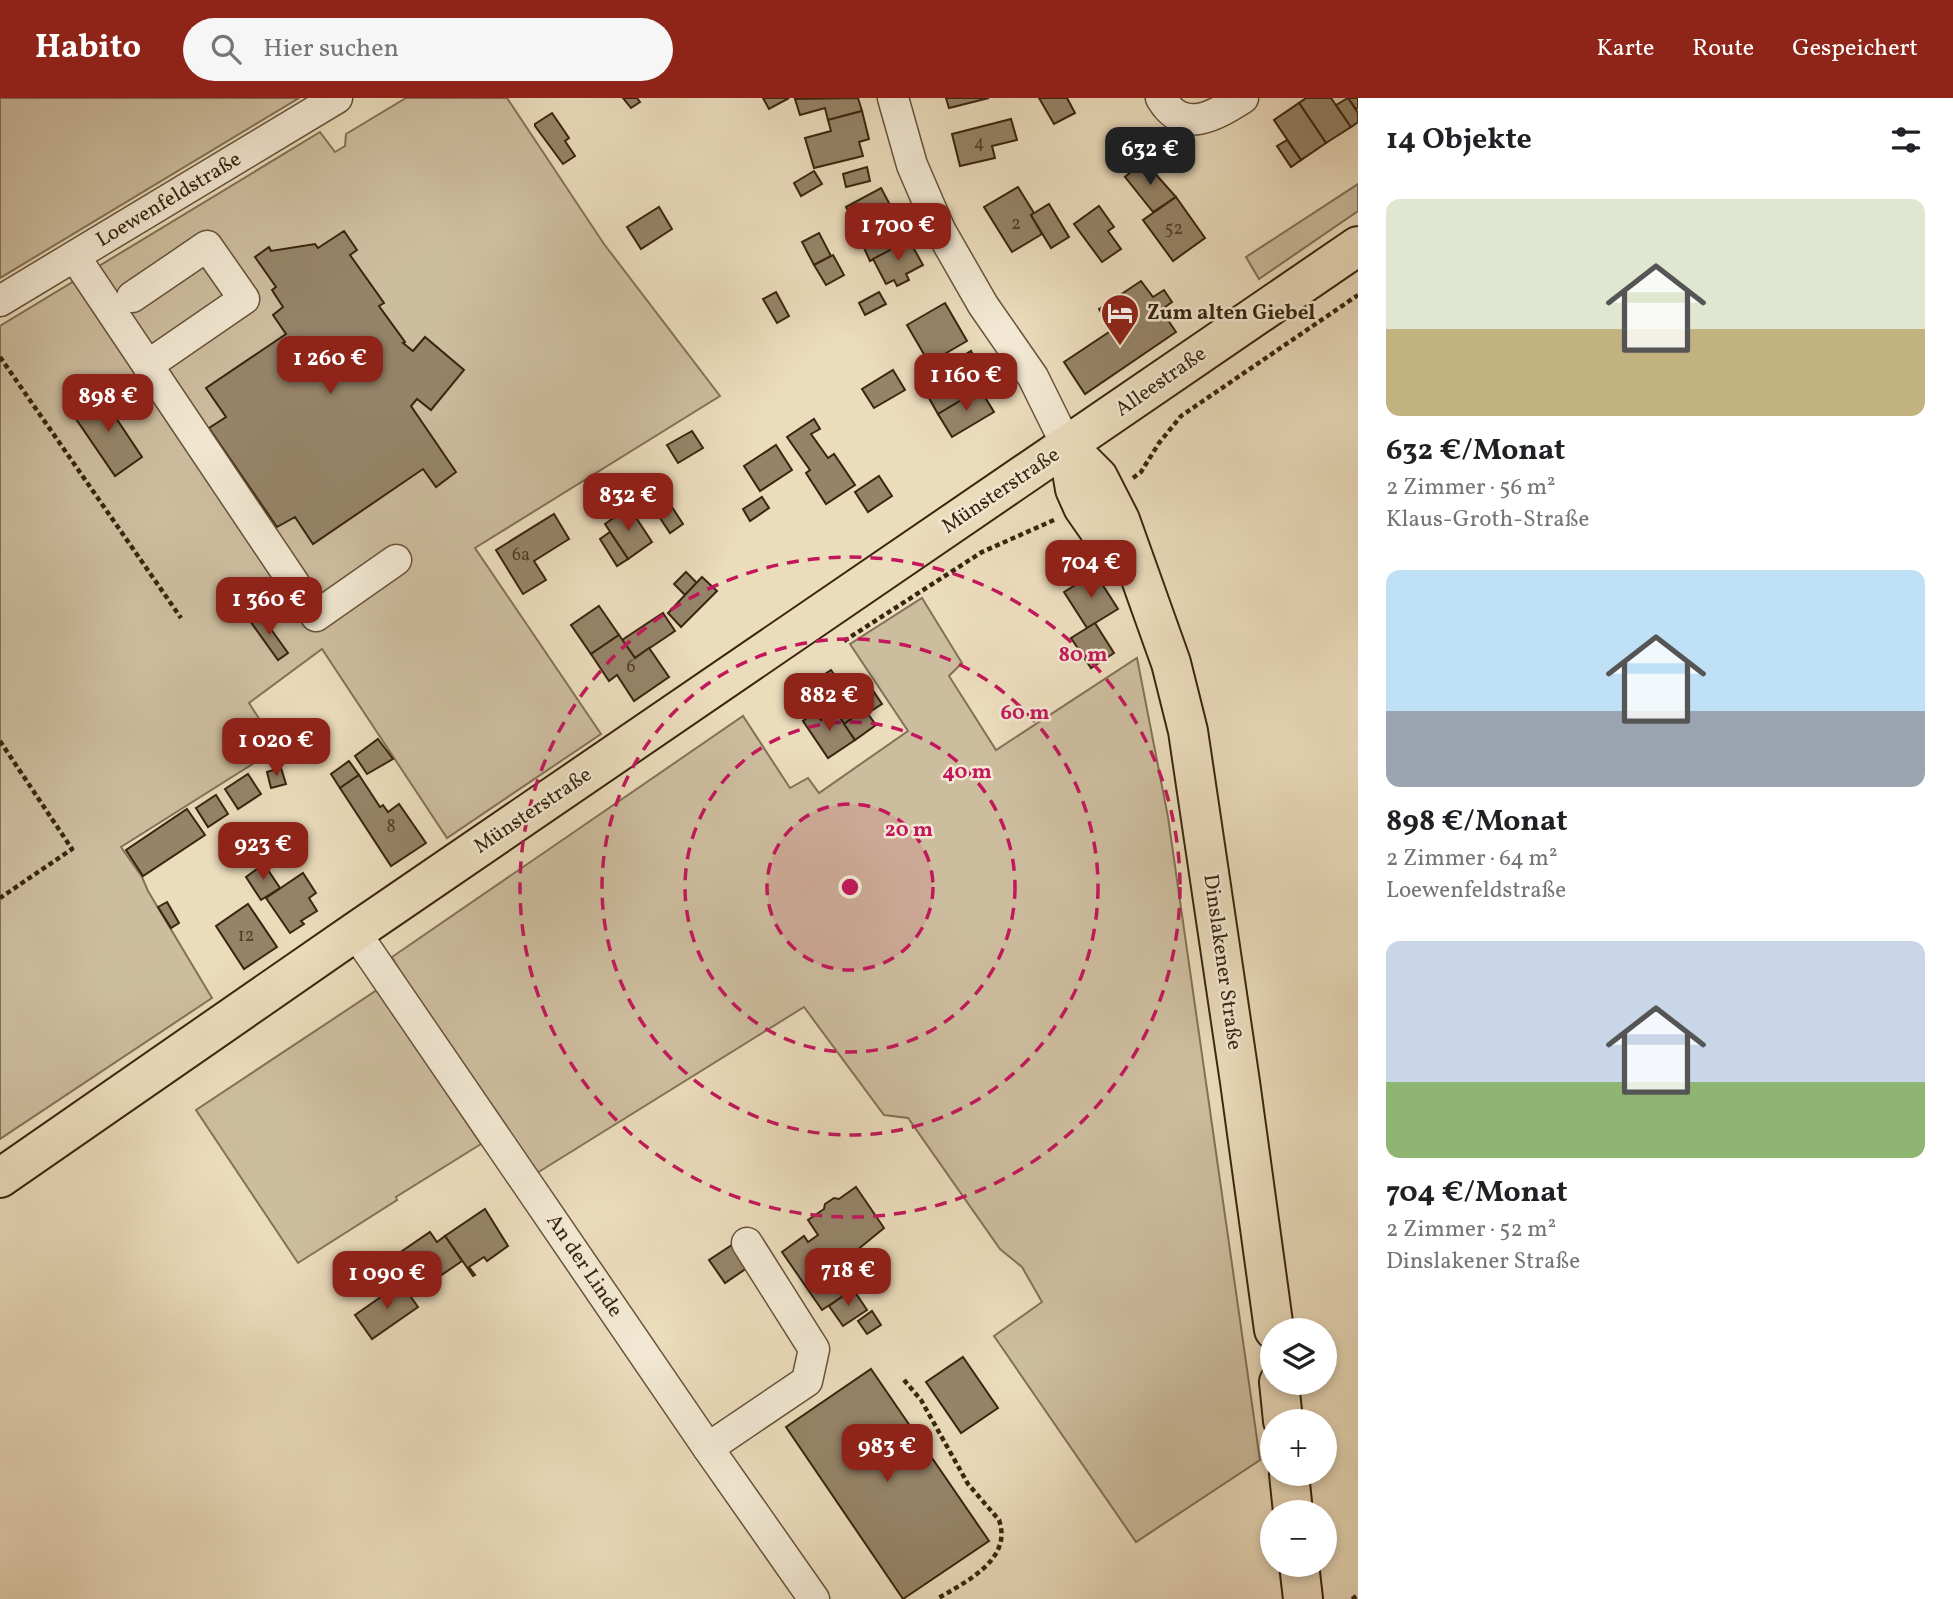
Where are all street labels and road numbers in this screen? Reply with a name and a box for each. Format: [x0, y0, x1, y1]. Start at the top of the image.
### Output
street label: Loewenfeldstraße [91, 145, 247, 255]
street label: Alleestraße [1110, 340, 1213, 424]
street label: Münsterstraße [936, 441, 1066, 541]
street label: Münsterstraße [468, 761, 598, 861]
street label: Dinslakener Straße [1195, 872, 1249, 1052]
street label: An der Linde [539, 1209, 629, 1323]

